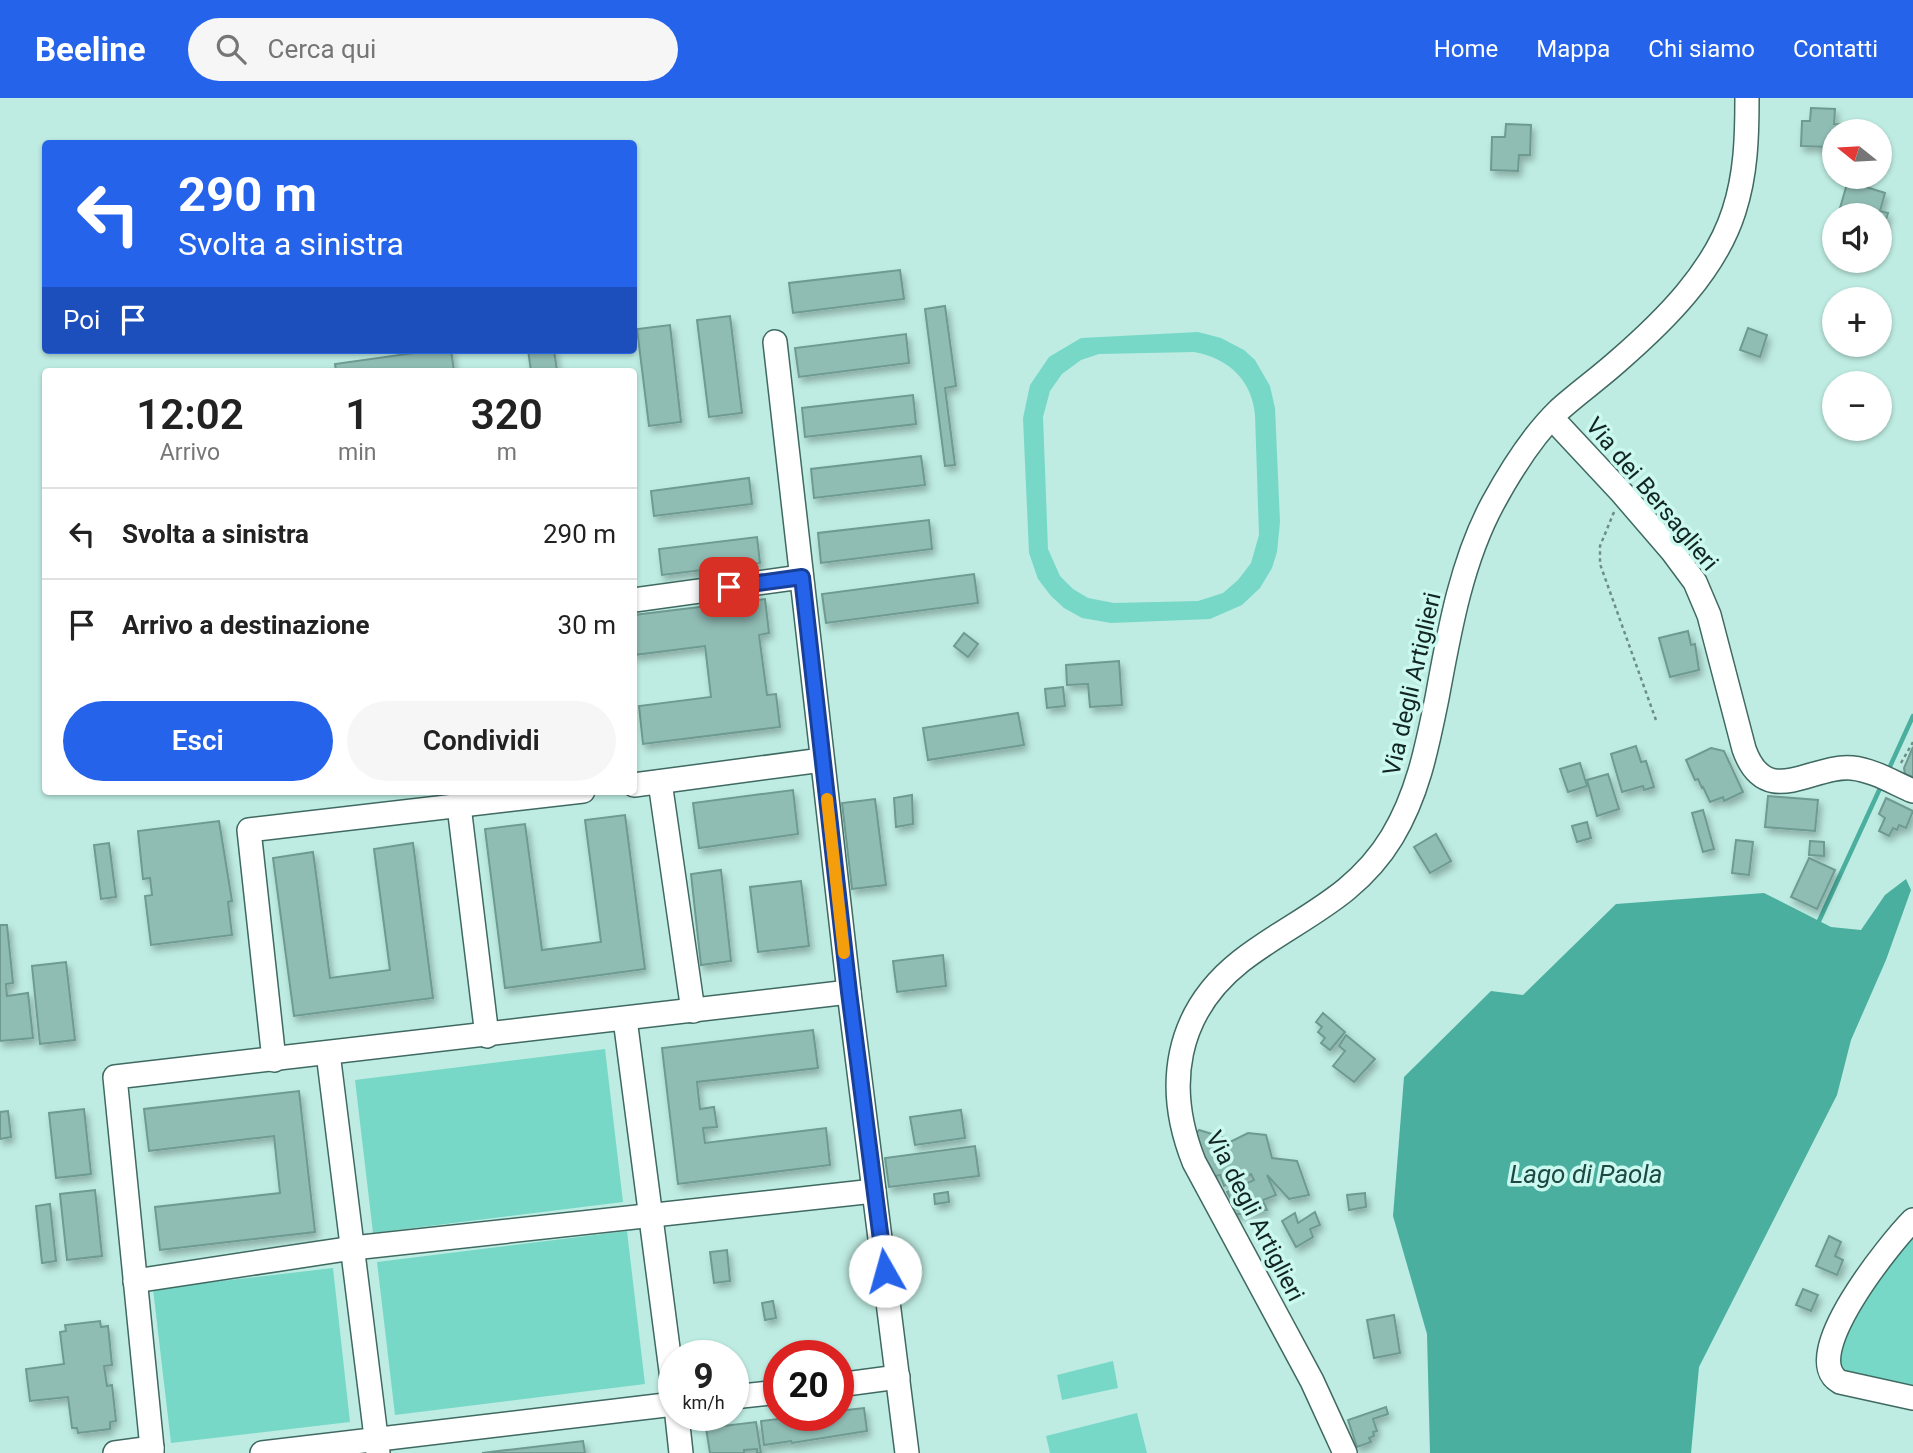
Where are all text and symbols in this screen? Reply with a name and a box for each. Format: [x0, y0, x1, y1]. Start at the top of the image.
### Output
search box [188, 18, 678, 81]
text: Beeline [35, 30, 146, 69]
icon: search [212, 30, 250, 68]
text: Cerca qui [268, 34, 376, 64]
text: Home [1434, 35, 1498, 63]
text: Mappa [1536, 35, 1610, 63]
text: Chi siamo [1648, 35, 1755, 63]
text: Contatti [1793, 35, 1878, 63]
north arrow [1822, 119, 1892, 189]
map controls [1822, 119, 1892, 441]
text: 290 m [178, 166, 317, 223]
icon: left [63, 168, 154, 259]
button: sound [1822, 203, 1892, 273]
text: Svolta a sinistra [178, 225, 404, 263]
button: + [1822, 287, 1892, 357]
icon: arrive [114, 301, 152, 339]
text: Poi [63, 305, 100, 335]
button: − [1822, 371, 1892, 441]
text: 12:02 [136, 390, 244, 439]
text: 1 [345, 390, 369, 439]
text: 320 [471, 390, 543, 439]
street label: Via dei Bersaglieri [1580, 412, 1724, 576]
text: Arrivo [160, 439, 220, 466]
text: min [338, 439, 376, 466]
text: m [497, 439, 517, 466]
icon: left [63, 515, 101, 553]
text: Svolta a sinistra [122, 519, 309, 549]
text: 290 m [543, 519, 616, 549]
pin [699, 557, 759, 617]
icon: arrive [710, 568, 748, 606]
street label: Via degli Artiglieri [1377, 590, 1447, 778]
icon: arrive [63, 606, 101, 644]
text: Arrivo a destinazione [122, 610, 369, 640]
text: 30 m [558, 610, 616, 640]
button: Esci [63, 701, 333, 781]
button: Condividi [347, 701, 616, 781]
street label: Via degli Artiglieri [1200, 1126, 1310, 1306]
water label: Lago di Paola [1510, 1159, 1662, 1189]
position arrow [848, 1234, 922, 1308]
speed limit sign: 20 [763, 1340, 854, 1431]
text: 9 [693, 1356, 714, 1397]
text: km/h [682, 1392, 725, 1413]

